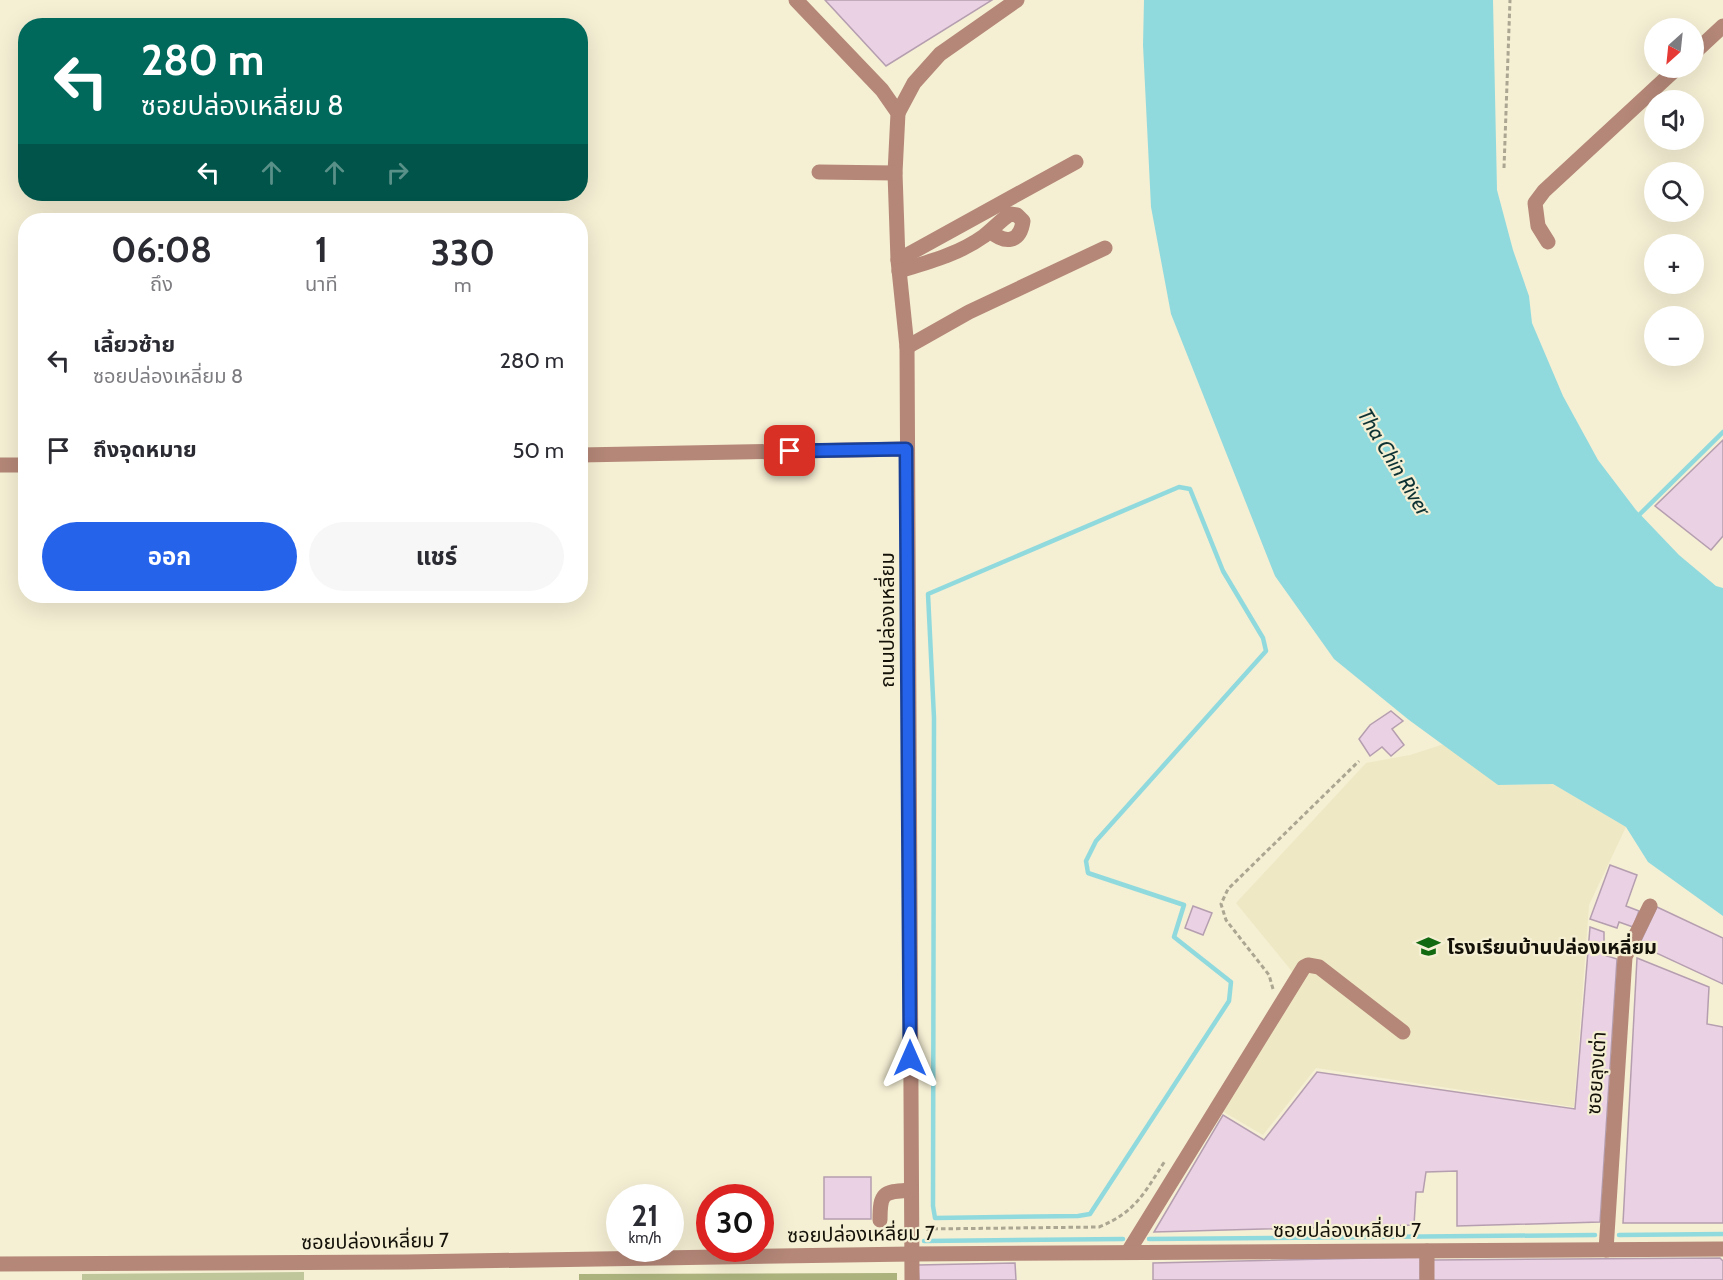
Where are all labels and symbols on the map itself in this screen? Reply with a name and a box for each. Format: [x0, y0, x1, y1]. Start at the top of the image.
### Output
north arrow [1644, 18, 1704, 78]
water label: Tha Chin River [1353, 404, 1437, 521]
pin [764, 425, 815, 476]
street label: ถนนปล่องเหลี่ยม [873, 552, 899, 688]
place label: โรงเรียนบ้านปล่องเหลี่ยม [1447, 933, 1657, 959]
school or university icon: โรงเรียนบ้านปล่องเหลี่ยม [1416, 934, 1442, 960]
position arrow [878, 1026, 942, 1090]
street label: ซอยลุงเต่า [1581, 1031, 1611, 1115]
speed limit sign: 30 [696, 1184, 774, 1262]
street label: ซอยปล่องเหลี่ยม 7 [1273, 1216, 1421, 1242]
street label: ซอยปล่องเหลี่ยม 7 [787, 1219, 935, 1247]
street label: ซอยปล่องเหลี่ยม 7 [301, 1226, 449, 1254]

